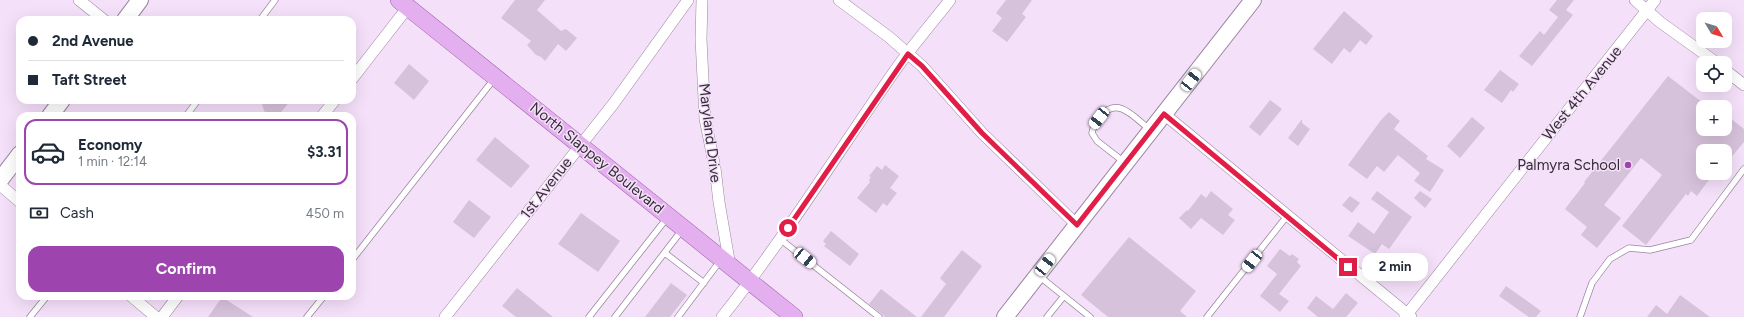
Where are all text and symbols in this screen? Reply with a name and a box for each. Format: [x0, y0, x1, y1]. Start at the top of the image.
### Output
north arrow [1696, 12, 1732, 48]
map controls [1696, 12, 1732, 180]
text: 2nd Avenue [52, 32, 134, 50]
street label: West 4th Avenue [1538, 42, 1626, 144]
button: locate [1696, 56, 1732, 92]
car [1179, 67, 1203, 93]
text: Taft Street [52, 71, 127, 89]
street label: Maryland Drive [695, 82, 725, 184]
street label: North Slappey Boulevard [526, 98, 668, 218]
button: + [1696, 100, 1732, 136]
car [1087, 105, 1111, 131]
icon: car [30, 134, 66, 170]
text: Economy [78, 136, 143, 154]
text: $3.31 [307, 143, 342, 161]
button: − [1696, 144, 1732, 180]
text: 1 min · 12:14 [78, 154, 147, 169]
street label: 1st Avenue [516, 154, 576, 222]
place label: Palmyra School [1517, 156, 1620, 174]
marker: Palmyra School [1623, 160, 1633, 170]
icon: cash [28, 202, 50, 224]
text: Cash [60, 204, 94, 222]
text: 450 m [306, 206, 344, 221]
route start [779, 219, 797, 237]
button: Confirm [28, 246, 344, 292]
car [792, 246, 818, 270]
car [1240, 248, 1264, 274]
car [1033, 252, 1057, 278]
callout: 2 min [1362, 253, 1428, 281]
route end [1339, 258, 1357, 276]
text: 2 min [1379, 259, 1411, 274]

